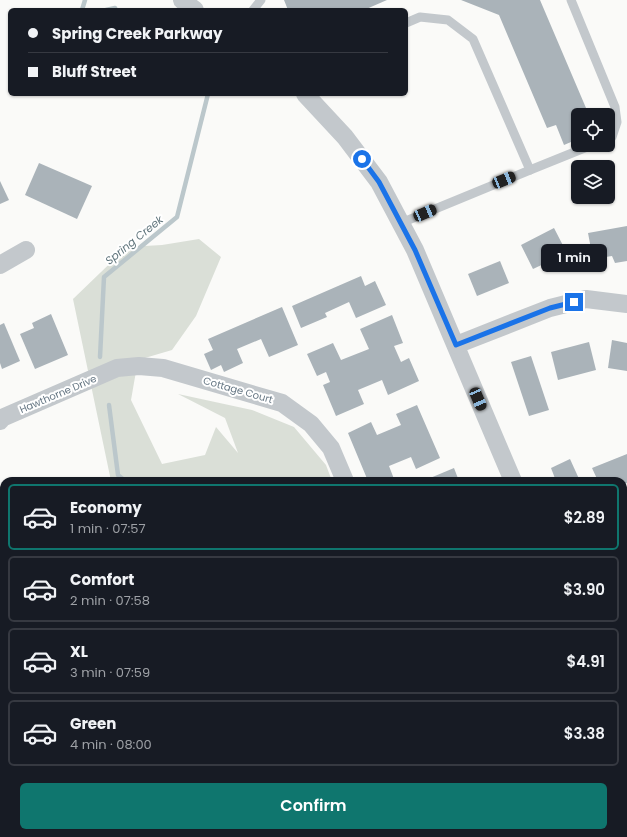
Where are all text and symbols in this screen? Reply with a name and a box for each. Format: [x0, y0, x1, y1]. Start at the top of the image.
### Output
text: Spring Creek Parkway [52, 23, 222, 44]
text: Bluff Street [52, 61, 137, 82]
map controls [571, 108, 615, 204]
button: locate [571, 108, 615, 152]
route start [353, 150, 371, 168]
button: layers [571, 160, 615, 204]
car [491, 170, 517, 190]
car [412, 203, 438, 223]
water label: Spring Creek [102, 211, 167, 268]
callout: 1 min [541, 244, 607, 272]
text: 1 min [557, 248, 591, 267]
route end [565, 293, 583, 311]
street label: Hawthorne Drive [17, 371, 99, 417]
street label: Cottage Court [201, 373, 275, 407]
car [468, 386, 488, 412]
text: Economy [70, 497, 142, 518]
icon: car [22, 499, 58, 535]
text: $2.89 [564, 507, 605, 528]
text: 1 min · 07:57 [70, 519, 146, 538]
text: Comfort [70, 569, 134, 590]
icon: car [22, 571, 58, 607]
text: $3.90 [563, 579, 605, 600]
text: 2 min · 07:58 [70, 591, 150, 610]
text: XL [70, 641, 88, 662]
icon: car [22, 643, 58, 679]
text: $4.91 [567, 651, 605, 672]
text: 3 min · 07:59 [70, 663, 150, 682]
text: Green [70, 713, 116, 734]
icon: car [22, 715, 58, 751]
text: $3.38 [564, 723, 605, 744]
text: 4 min · 08:00 [70, 735, 152, 754]
button: Confirm [20, 783, 607, 829]

